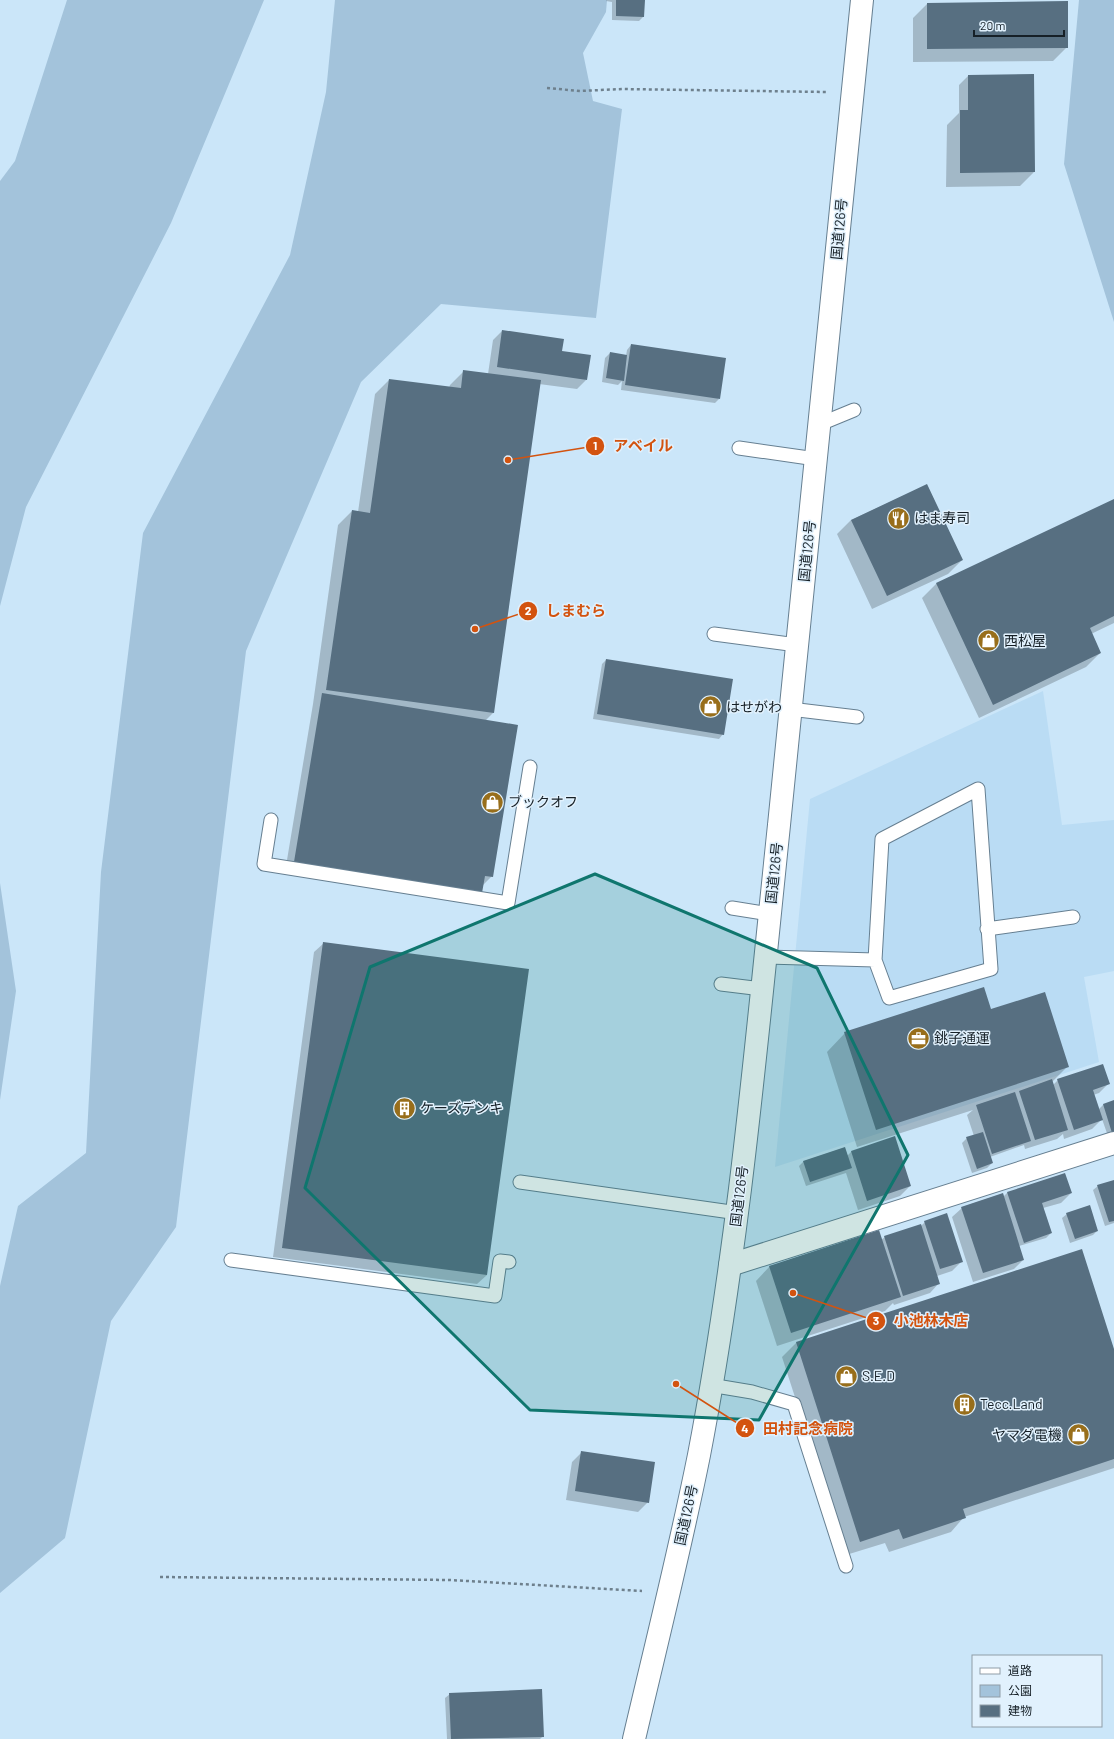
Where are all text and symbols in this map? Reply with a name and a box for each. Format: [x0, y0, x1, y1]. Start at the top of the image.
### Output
scale bar [974, 12, 1064, 38]
text: 20 m [980, 18, 1006, 32]
street label: 国道126号 [827, 198, 850, 260]
callout: アベイル [585, 432, 681, 459]
text: アベイル [613, 436, 673, 454]
text: 1 [593, 438, 597, 452]
restaurant icon: はま寿司 [885, 505, 911, 531]
place label: はま寿司 [914, 509, 970, 526]
street label: 国道126号 [795, 519, 818, 582]
callout: しまむら [518, 597, 614, 624]
text: しまむら [546, 601, 606, 619]
text: 2 [525, 603, 532, 617]
shop icon: 西松屋 [975, 628, 1001, 654]
place label: 西松屋 [1004, 632, 1046, 649]
shop icon: はせがわ [698, 694, 724, 720]
place label: はせがわ [726, 698, 782, 715]
shop icon: ブックオフ [479, 789, 505, 815]
place label: ブックオフ [508, 793, 578, 810]
street label: 国道126号 [762, 841, 785, 904]
office icon: 銚子通運 [906, 1025, 932, 1051]
place label: 銚子通運 [934, 1029, 990, 1046]
building icon: ケーズデンキ [392, 1095, 418, 1121]
place label: ケーズデンキ [420, 1099, 503, 1116]
street label: 国道126号 [726, 1164, 751, 1228]
callout: 小池林木店 [866, 1307, 977, 1334]
text: 小池林木店 [893, 1311, 969, 1329]
text: 3 [873, 1313, 879, 1327]
shop icon: S.E.D [833, 1363, 859, 1389]
place label: S.E.D [862, 1367, 895, 1384]
building icon: Tecc.Land [952, 1391, 978, 1417]
place label: Tecc.Land [980, 1395, 1043, 1412]
callout: 田村記念病院 [735, 1415, 861, 1442]
text: 田村記念病院 [763, 1419, 853, 1437]
text: 4 [741, 1421, 749, 1435]
shop icon: ヤマダ電機 [1065, 1422, 1091, 1448]
place label: ヤマダ電機 [992, 1426, 1062, 1443]
street label: 国道126号 [671, 1483, 700, 1547]
legend [972, 1655, 1102, 1727]
text: 道路 [1008, 1663, 1032, 1677]
text: 公園 [1008, 1683, 1032, 1697]
text: 建物 [1008, 1703, 1032, 1717]

